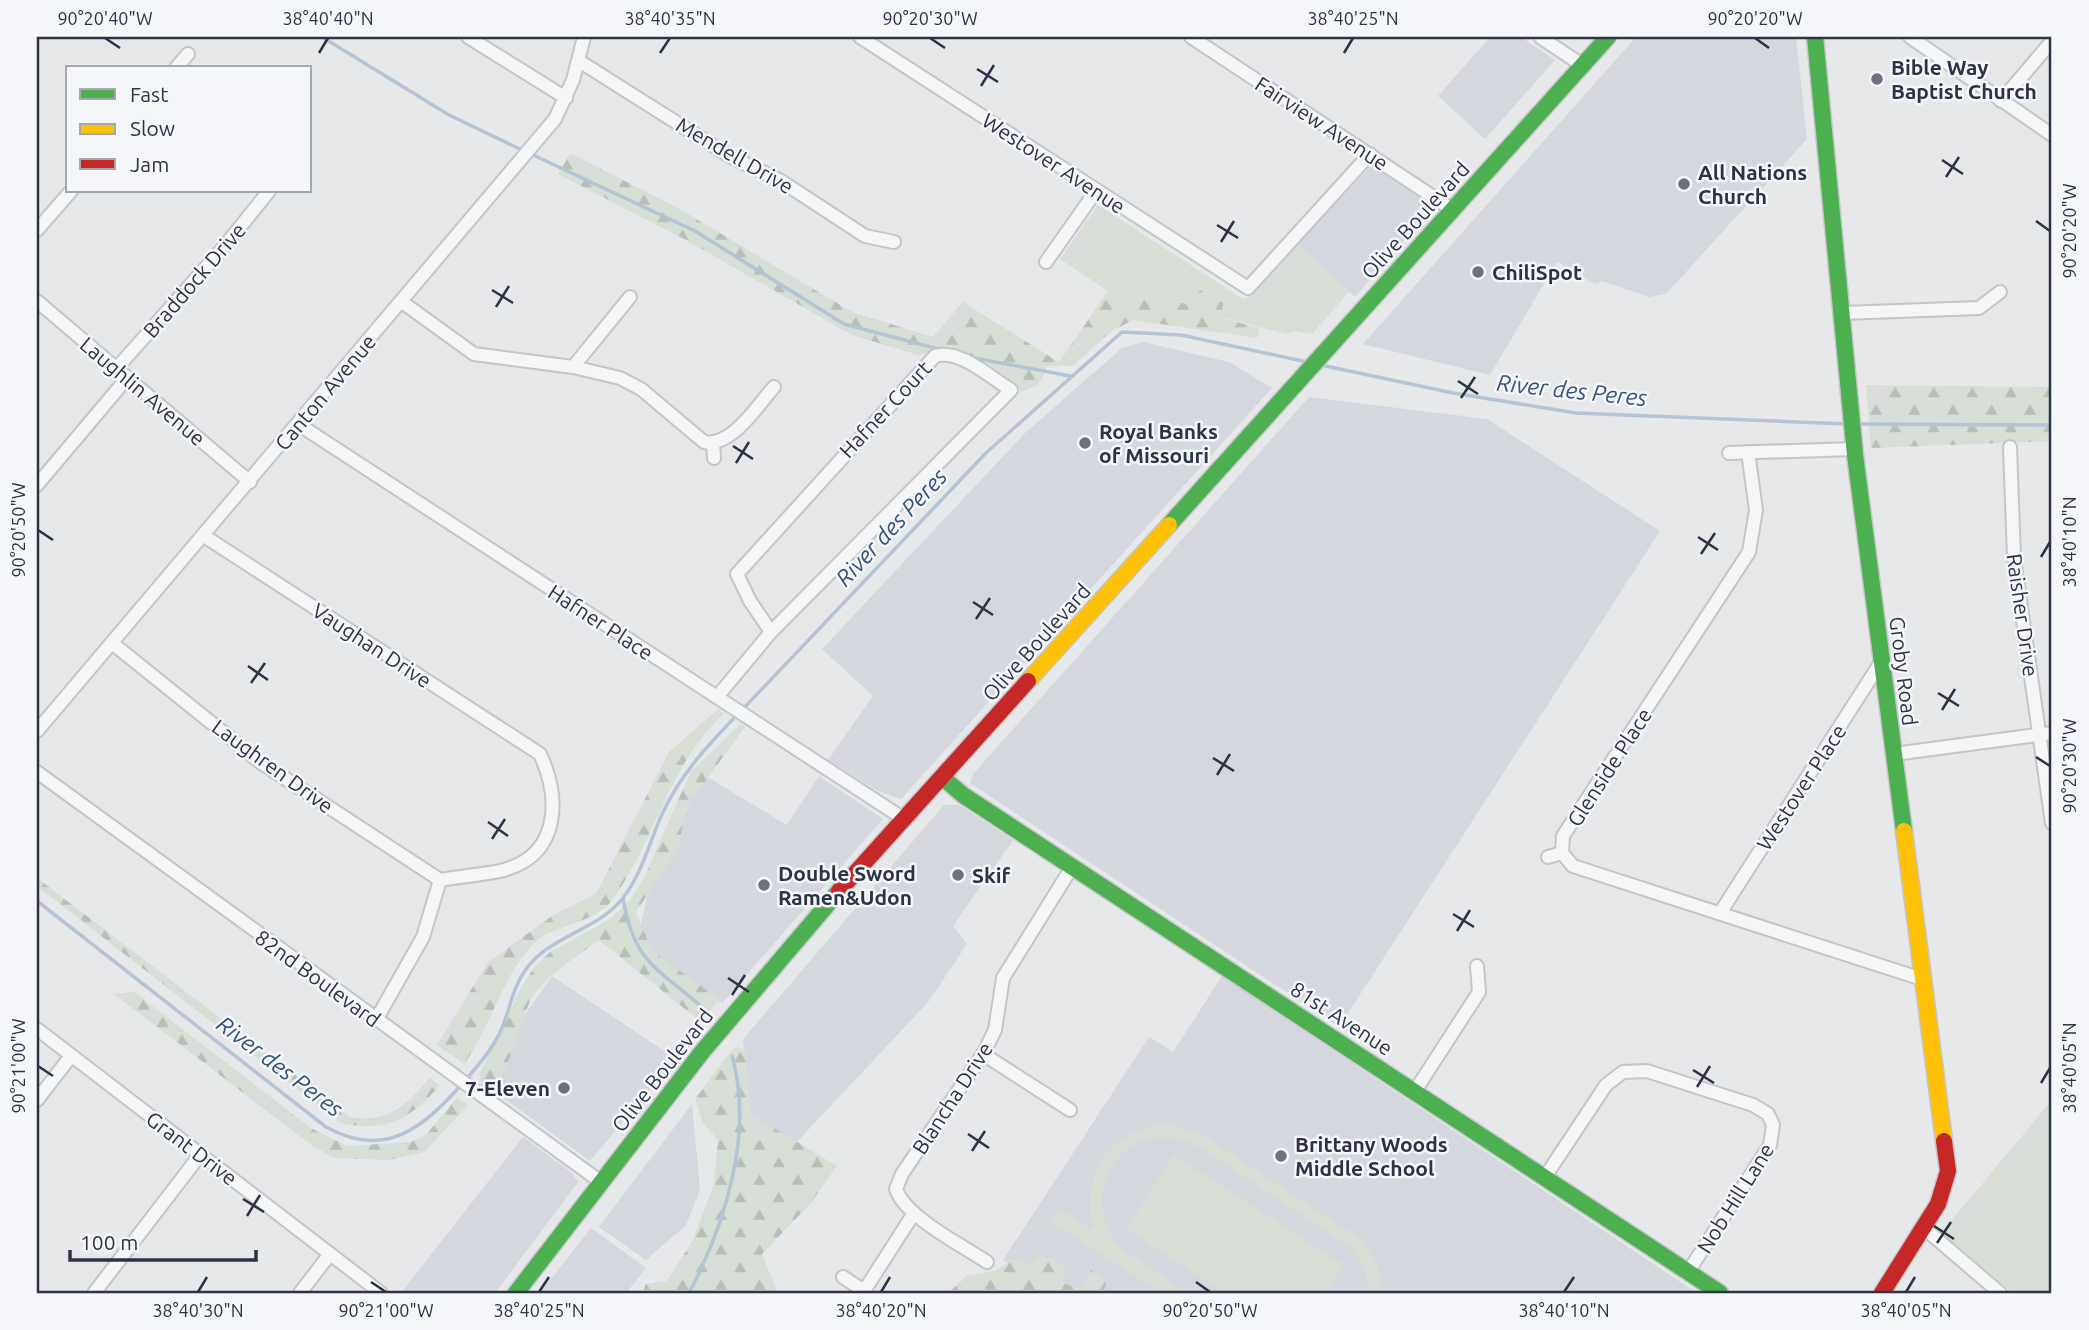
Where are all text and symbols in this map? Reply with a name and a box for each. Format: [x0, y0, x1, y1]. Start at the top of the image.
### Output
text: 90°20'40"W [57, 8, 153, 28]
text: 38°40'40"N [282, 8, 374, 28]
text: 38°40'35"N [624, 8, 716, 28]
text: 90°20'30"W [882, 8, 978, 28]
text: 38°40'25"N [1307, 8, 1399, 28]
text: 90°20'20"W [1707, 8, 1803, 28]
place label: Bible Way Baptist Church [1891, 55, 2037, 103]
legend [66, 66, 312, 192]
street label: Fairview Avenue [1251, 71, 1393, 175]
marker: Bible Way Baptist Church [1869, 71, 1885, 87]
text: Fast [130, 82, 168, 106]
street label: Westover Avenue [978, 108, 1130, 218]
street label: Mendell Drive [672, 112, 798, 198]
text: Slow [130, 116, 175, 140]
text: Jam [130, 152, 169, 176]
street label: Olive Boulevard [1356, 156, 1474, 284]
place label: All Nations Church [1698, 160, 1807, 208]
marker: All Nations Church [1676, 176, 1692, 192]
text: 90°20'20"W [2059, 183, 2079, 279]
street label: Braddock Drive [138, 218, 250, 342]
place label: ChiliSpot [1492, 260, 1582, 284]
marker: ChiliSpot [1470, 264, 1486, 280]
street label: Canton Avenue [270, 329, 380, 455]
street label: Laughlin Avenue [76, 332, 210, 450]
street label: Hafner Court [834, 356, 936, 462]
water label: River des Peres [1496, 370, 1649, 410]
place label: Royal Banks of Missouri [1099, 419, 1218, 467]
marker: Royal Banks of Missouri [1077, 435, 1093, 451]
water label: River des Peres [830, 463, 952, 591]
text: 90°20'50"W [8, 482, 28, 578]
text: 38°40'10"N [2059, 496, 2079, 588]
street label: Raisher Drive [2002, 552, 2044, 678]
street label: Olive Boulevard [977, 578, 1095, 706]
street label: Hafner Place [544, 579, 658, 665]
street label: Vaughan Drive [308, 598, 436, 692]
street label: Groby Road [1885, 615, 1923, 727]
street label: Glenside Place [1562, 703, 1656, 831]
street label: Laughren Drive [208, 714, 338, 818]
text: 90°20'30"W [2059, 718, 2079, 814]
street label: Westover Place [1751, 720, 1851, 854]
place label: Double Sword Ramen&Udon [778, 861, 916, 909]
place label: Skif [972, 863, 1011, 887]
marker: Skif [950, 867, 966, 883]
marker: Double Sword Ramen&Udon [756, 877, 772, 893]
street label: 82nd Boulevard [251, 925, 385, 1031]
street label: 81st Avenue [1287, 976, 1397, 1060]
street label: Olive Boulevard [607, 1004, 717, 1136]
water label: River des Peres [212, 1011, 348, 1122]
text: 90°21'00"W [8, 1018, 28, 1114]
text: 38°40'05"N [2059, 1022, 2079, 1114]
street label: Blancha Drive [907, 1038, 997, 1158]
place label: 7-Eleven [465, 1076, 550, 1100]
marker: 7-Eleven [556, 1080, 572, 1096]
street label: Grant Drive [142, 1106, 242, 1190]
place label: Brittany Woods Middle School [1295, 1132, 1448, 1180]
street label: Nob Hill Lane [1692, 1139, 1778, 1257]
marker: Brittany Woods Middle School [1273, 1148, 1289, 1164]
scale bar [70, 1218, 256, 1262]
text: 100 m [80, 1230, 138, 1254]
text: 38°40'30"N [152, 1300, 244, 1320]
text: 90°21'00"W [338, 1300, 434, 1320]
text: 38°40'25"N [493, 1300, 585, 1320]
text: 38°40'20"N [835, 1300, 927, 1320]
text: 90°20'50"W [1162, 1300, 1258, 1320]
text: 38°40'10"N [1518, 1300, 1610, 1320]
text: 38°40'05"N [1860, 1300, 1952, 1320]

